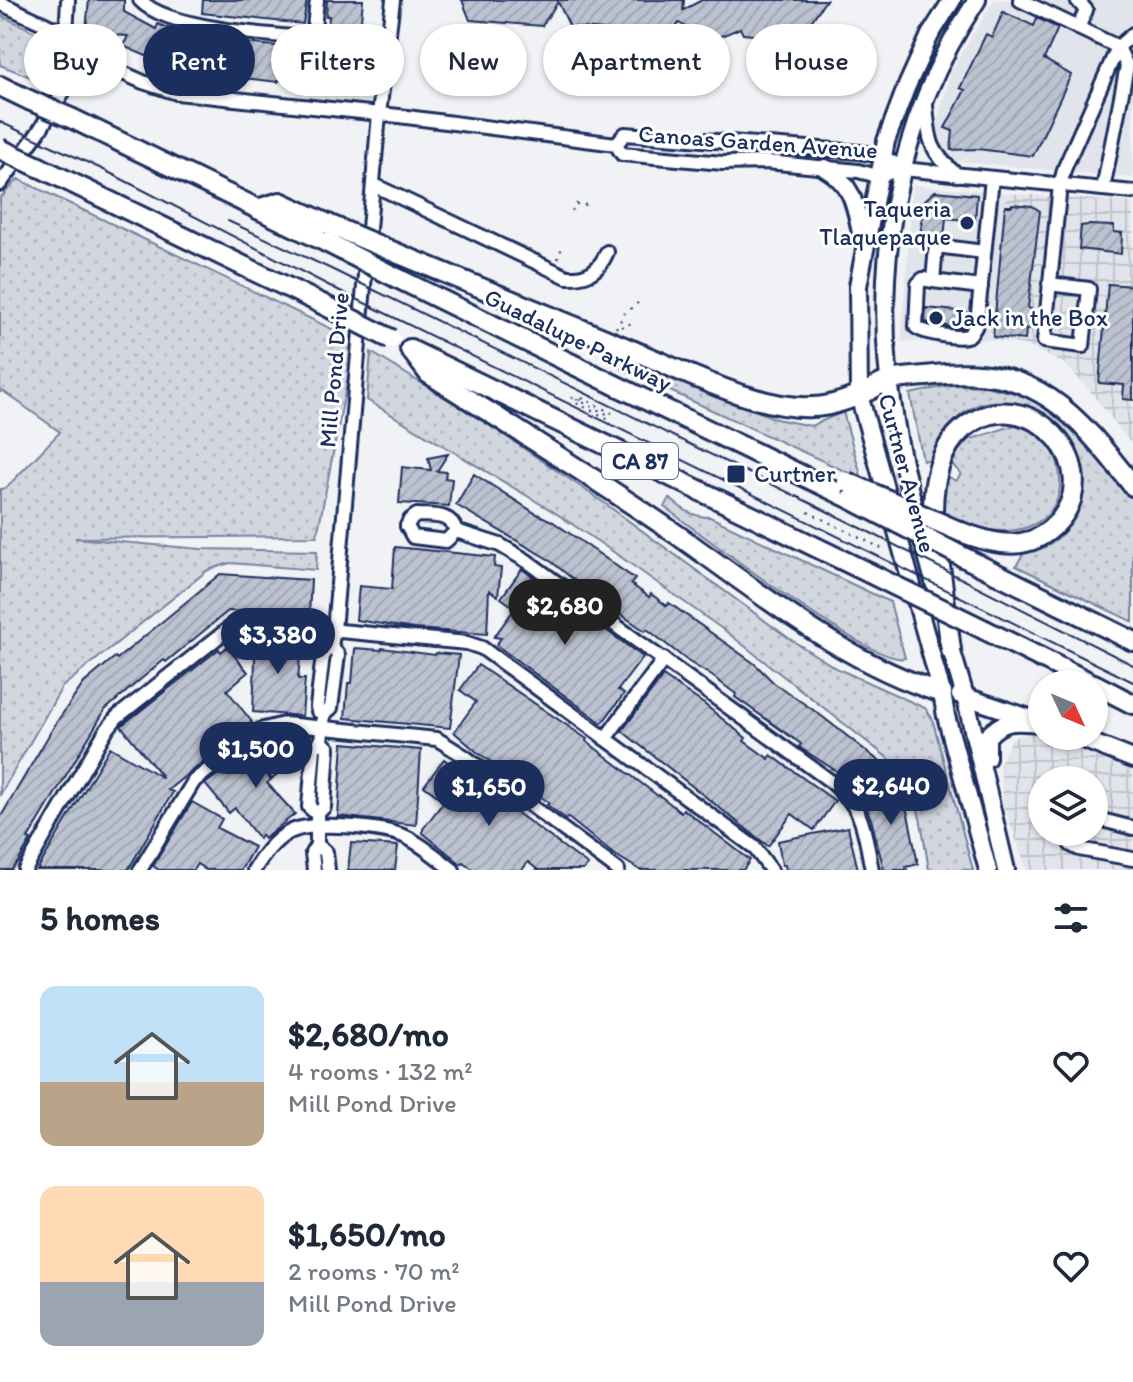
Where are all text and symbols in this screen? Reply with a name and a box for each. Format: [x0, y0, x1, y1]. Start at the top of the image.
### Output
chip: Buy [24, 24, 127, 96]
chip: Rent [143, 24, 255, 96]
chip: Filters [271, 24, 404, 96]
chip: New [420, 24, 527, 96]
chip: Apartment [543, 24, 730, 96]
chip: House [746, 24, 877, 96]
street label: Canoas Garden Avenue [637, 119, 879, 164]
place label: Taqueria Tlaquepaque [819, 194, 951, 251]
marker: Taqueria Tlaquepaque [958, 214, 976, 232]
street label: Guadalupe Parkway [480, 282, 677, 397]
street label: Mill Pond Drive [312, 291, 355, 449]
place label: Jack in the Box [952, 303, 1108, 332]
marker: Jack in the Box [927, 309, 945, 327]
street label: Curtner Avenue [872, 390, 943, 555]
road number: CA 87 [602, 443, 678, 479]
place label: Curtner [754, 459, 836, 488]
marker: Curtner [725, 463, 747, 485]
pin: $2,680 [500, 579, 630, 647]
text: $2,680 [526, 589, 604, 621]
pin: $3,380 [213, 608, 343, 676]
text: $3,380 [239, 618, 317, 650]
north arrow [1028, 670, 1108, 750]
map controls [1028, 670, 1108, 846]
pin: $1,500 [191, 722, 321, 790]
text: $1,500 [217, 732, 295, 764]
pin: $2,640 [826, 759, 956, 827]
pin: $1,650 [424, 760, 554, 828]
button: layers [1028, 766, 1108, 846]
text: $2,640 [852, 769, 930, 801]
text: $1,650 [452, 770, 526, 802]
icon: filters [1049, 896, 1093, 940]
text: 5 homes [40, 898, 160, 939]
text: $2,680/mo [288, 1014, 449, 1055]
icon: home [104, 1018, 200, 1114]
icon: heart [1049, 1044, 1093, 1088]
text: 4 rooms · 132 m² [288, 1055, 473, 1087]
text: Mill Pond Drive [288, 1087, 457, 1119]
text: $1,650/mo [288, 1214, 446, 1255]
icon: home [104, 1218, 200, 1314]
icon: heart [1049, 1244, 1093, 1288]
text: 2 rooms · 70 m² [288, 1255, 460, 1287]
text: Mill Pond Drive [288, 1287, 457, 1319]

